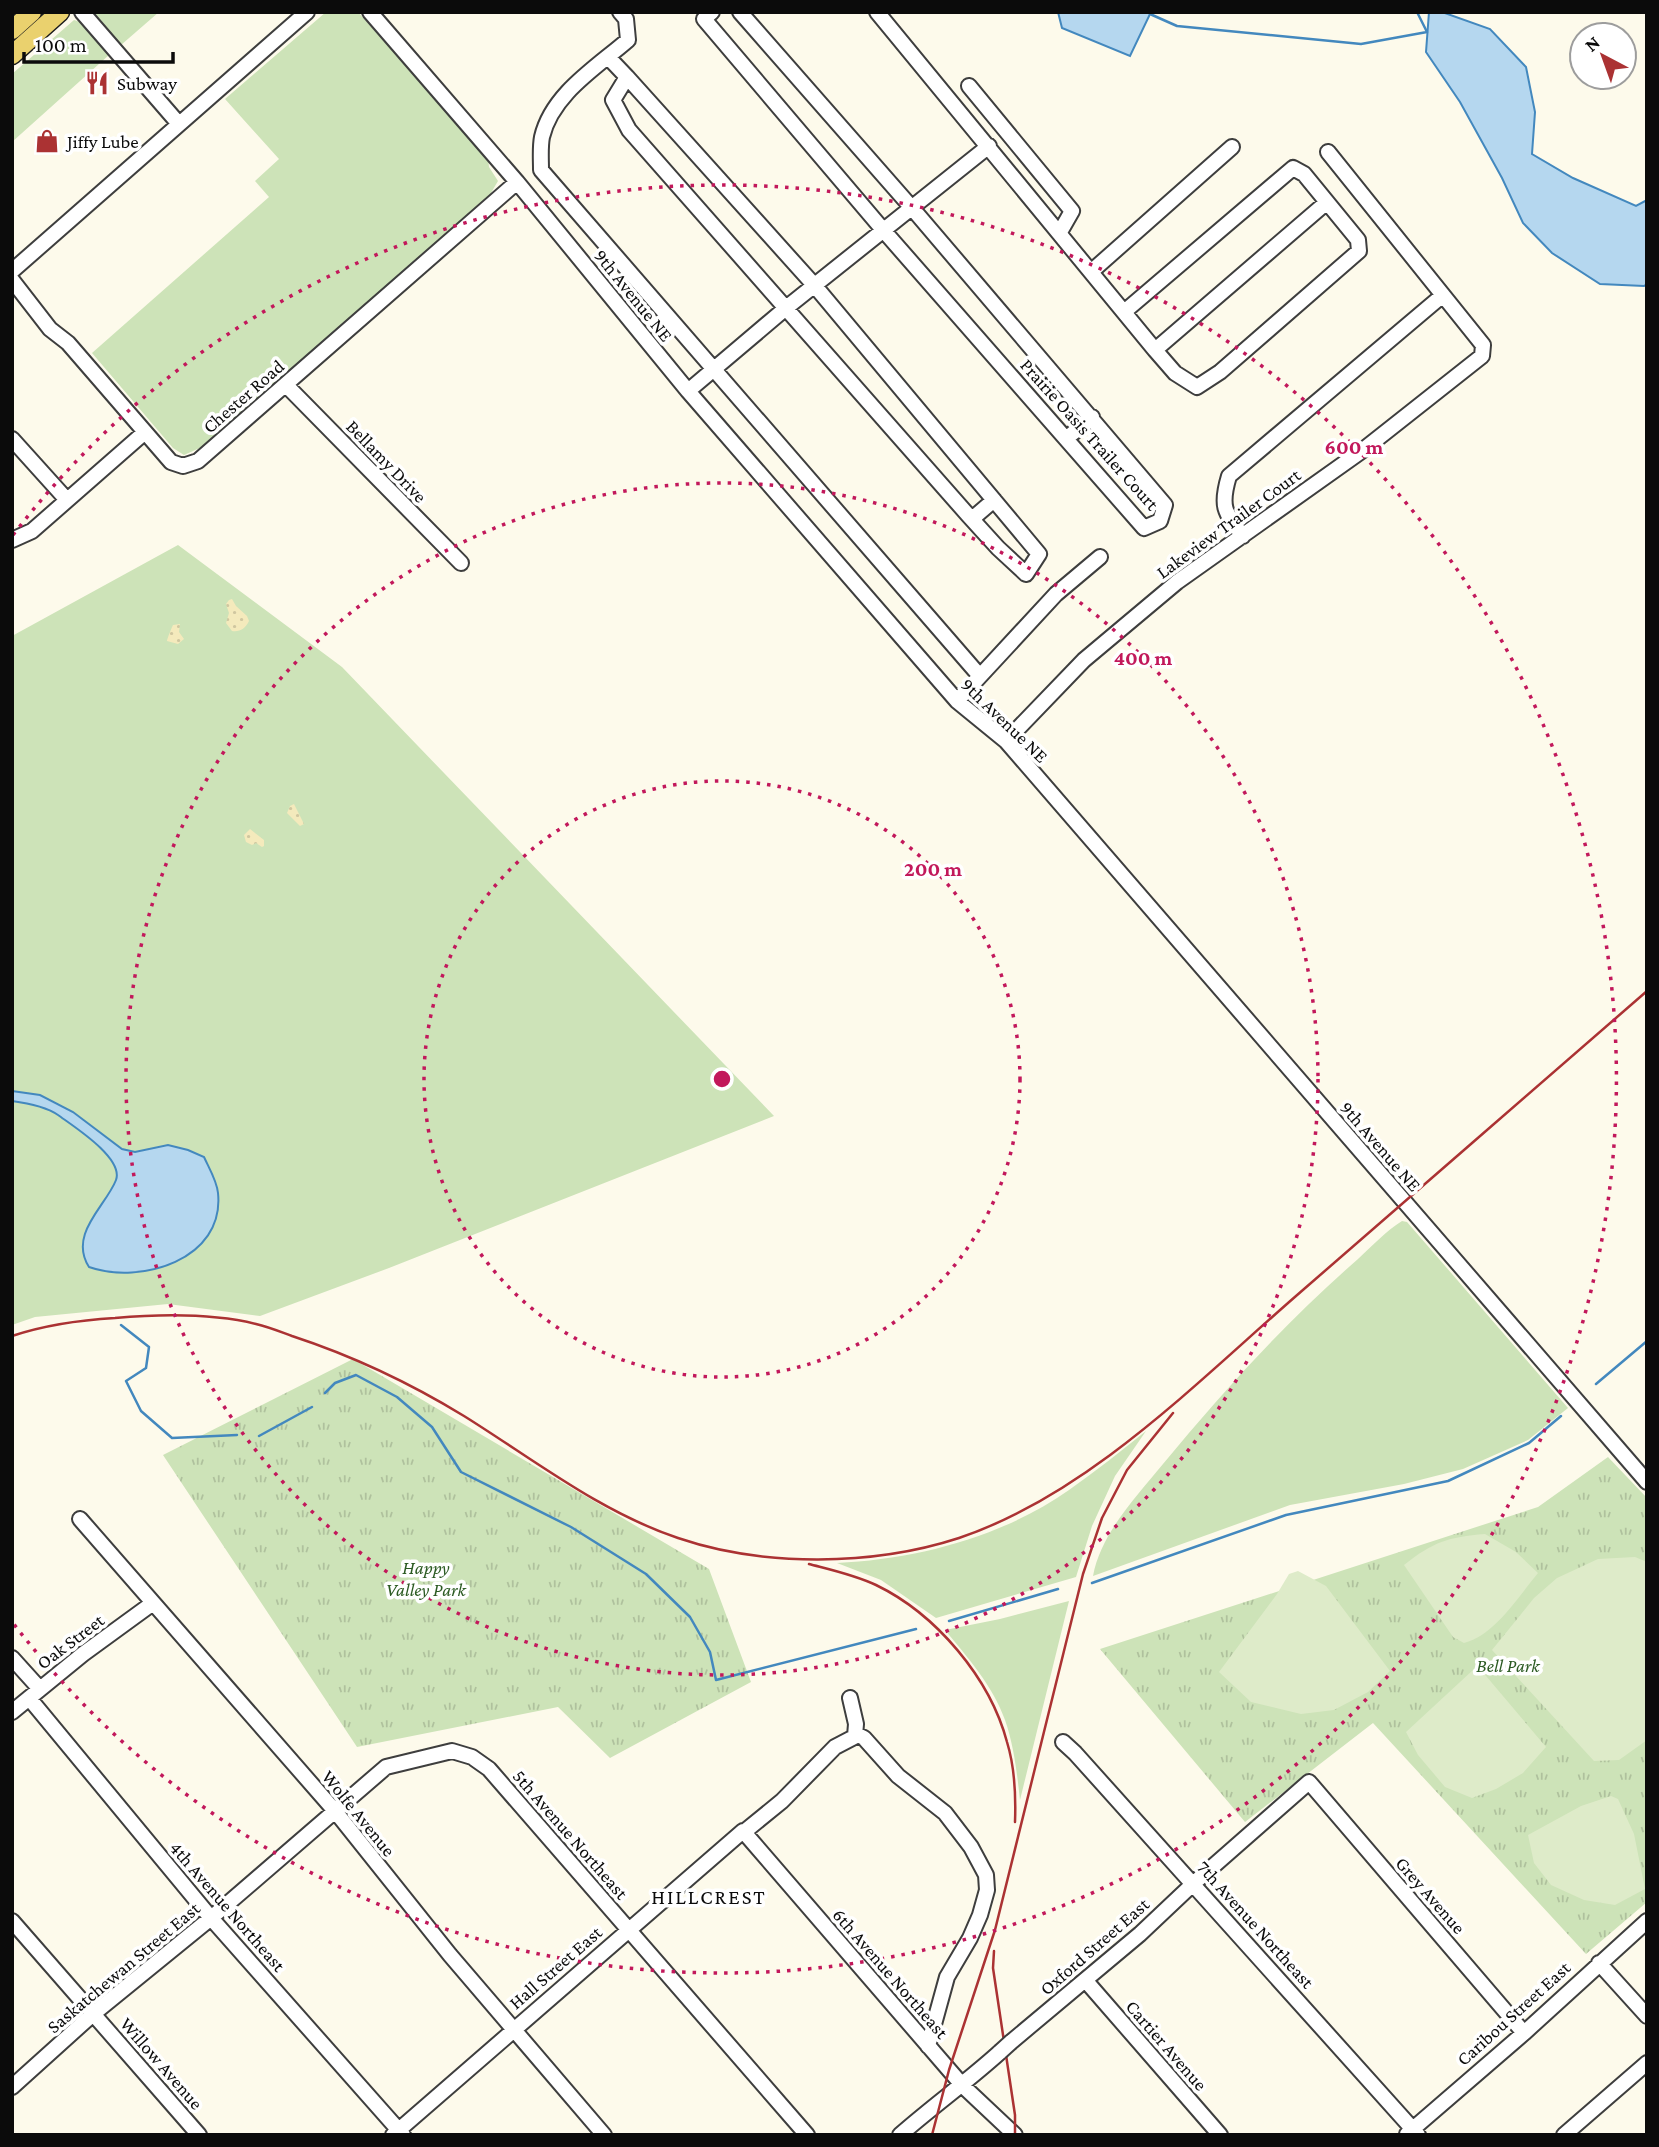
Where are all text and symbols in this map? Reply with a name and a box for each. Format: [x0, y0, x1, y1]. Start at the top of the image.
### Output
scale bar [24, 21, 173, 65]
north arrow [1568, 21, 1638, 91]
text: N [1580, 31, 1604, 56]
text: 100 m [35, 33, 87, 57]
restaurant icon: Subway [83, 69, 111, 97]
place label: Subway [117, 73, 177, 94]
shop icon: Jiffy Lube [33, 127, 61, 155]
place label: Jiffy Lube [65, 131, 139, 152]
street label: 9th Avenue NE [590, 245, 677, 345]
street label: Prairie Oasis Trailer Court [1016, 354, 1164, 515]
street label: Chester Road [198, 355, 288, 437]
street label: Bellamy Drive [342, 416, 431, 507]
text: 600 m [1325, 435, 1384, 459]
street label: Lakeview Trailer Court [1152, 464, 1305, 583]
text: 400 m [1114, 646, 1173, 670]
street label: 9th Avenue NE [957, 674, 1052, 767]
text: 200 m [904, 857, 962, 881]
centre of rings [710, 1067, 734, 1091]
street label: 9th Avenue NE [1336, 1097, 1425, 1196]
park label: Happy Valley Park [386, 1557, 467, 1600]
street label: Oak Street [33, 1609, 109, 1673]
park label: Bell Park [1476, 1655, 1540, 1676]
street label: 5th Avenue Northeast [509, 1765, 633, 1904]
street label: Wolfe Avenue [318, 1766, 400, 1861]
street label: 4th Avenue Northeast [165, 1837, 290, 1976]
street label: Grey Avenue [1392, 1853, 1470, 1938]
street label: 7th Avenue Northeast [1193, 1856, 1319, 1993]
district label: HILLCREST [651, 1885, 767, 1909]
street label: Oxford Street East [1036, 1893, 1154, 1999]
street label: Saskatchewan Street East [43, 1897, 204, 2037]
street label: 6th Avenue Northeast [829, 1904, 953, 2043]
street label: Hall Street East [505, 1921, 606, 2013]
street label: Caribou Street East [1452, 1956, 1575, 2070]
street label: Cartier Avenue [1122, 1996, 1211, 2095]
street label: Willow Avenue [116, 2013, 207, 2114]

